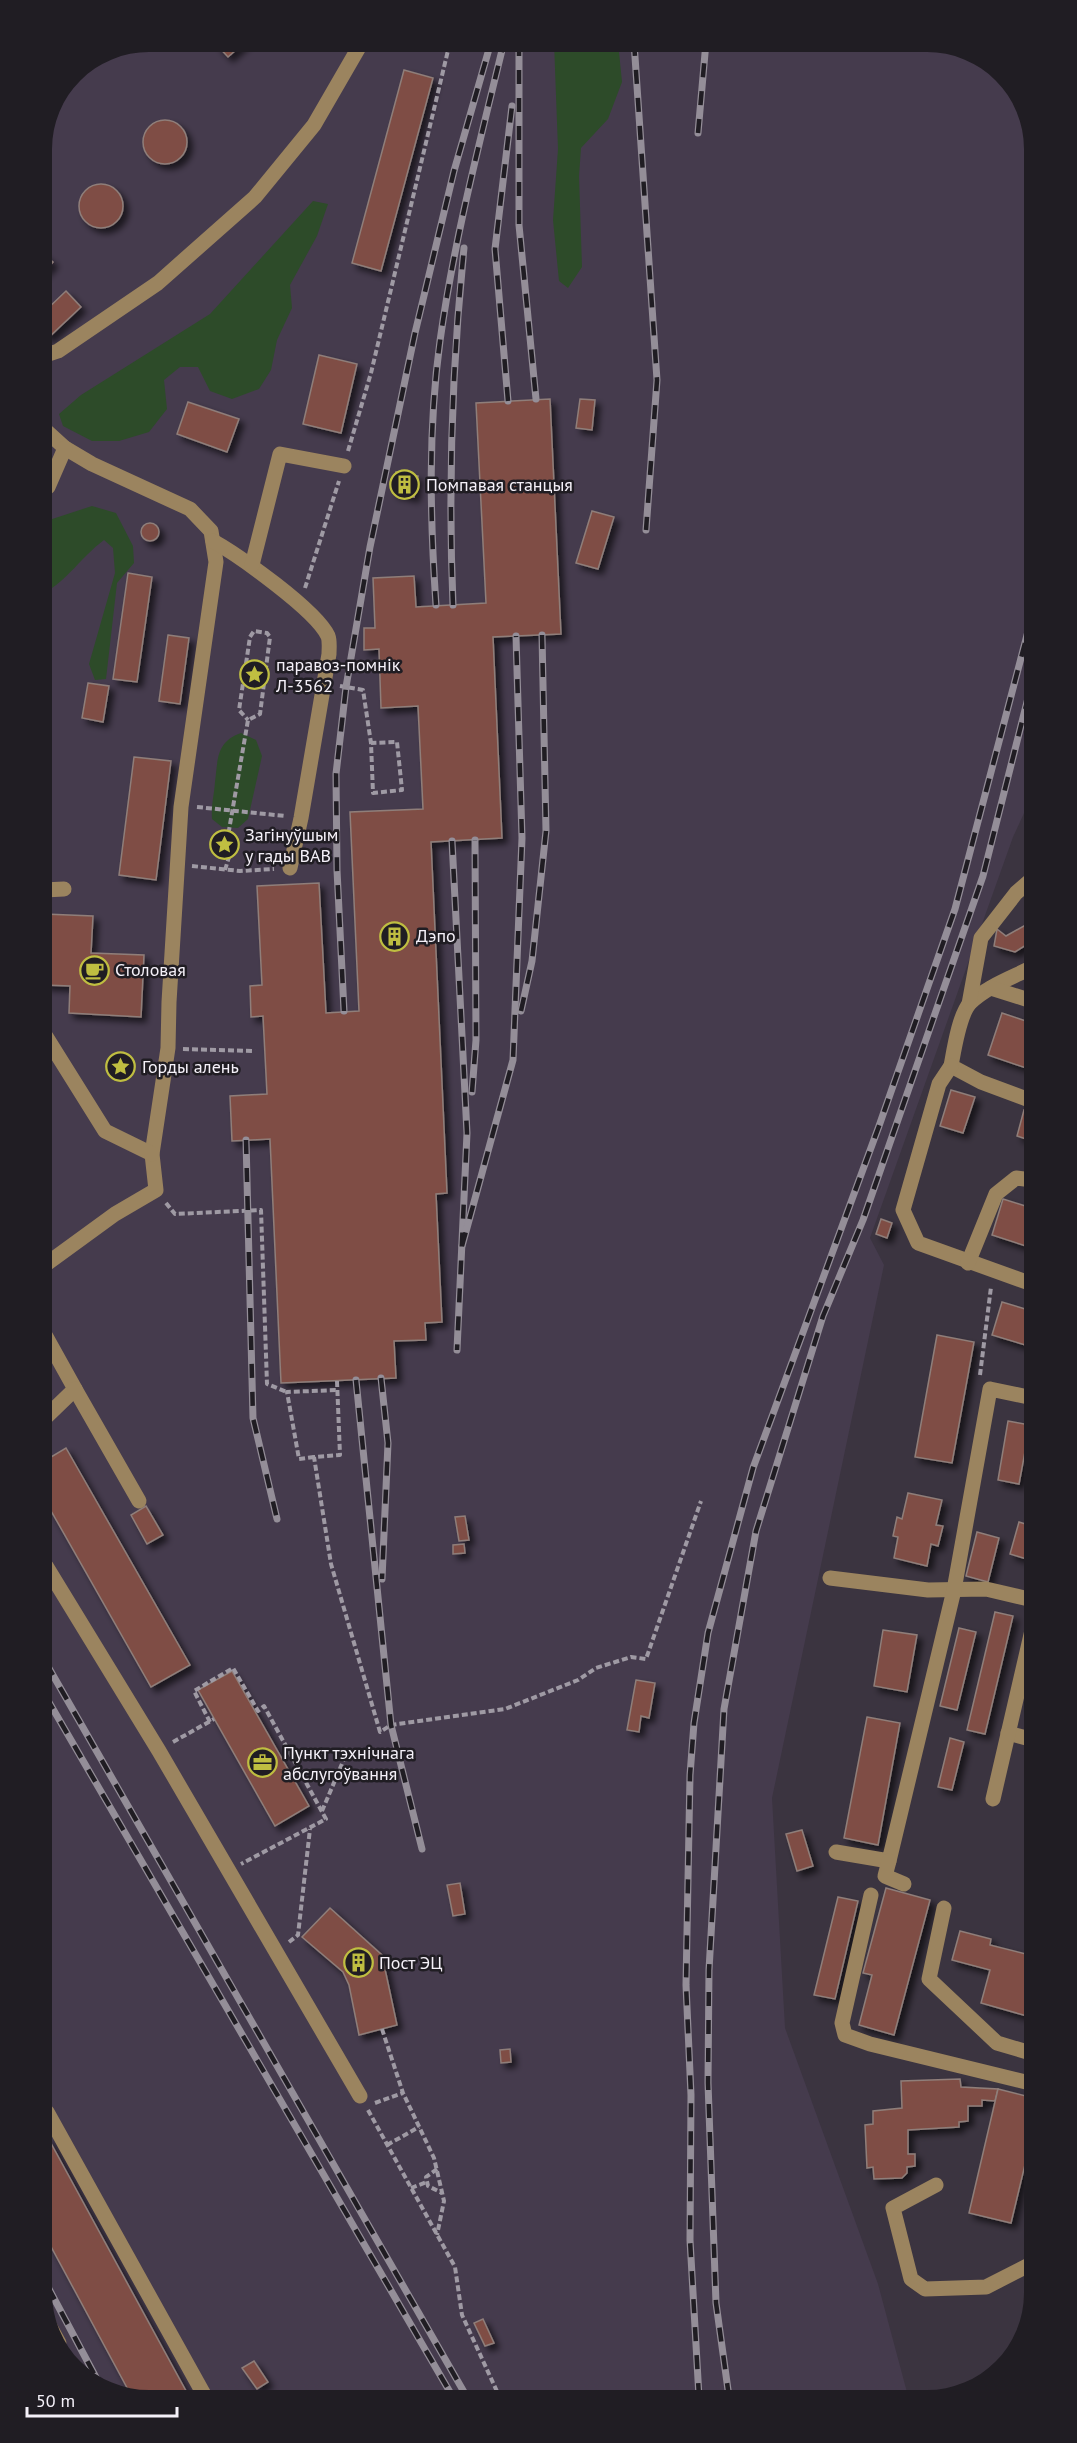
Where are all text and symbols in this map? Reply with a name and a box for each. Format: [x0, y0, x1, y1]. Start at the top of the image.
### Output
building icon: Помпавая станцыя [389, 469, 421, 501]
place label: Помпавая станцыя [426, 473, 573, 496]
place label: паравоз-помнік Л-3562 [275, 653, 401, 697]
place icon: паравоз-помнік Л-3562 [239, 659, 271, 691]
place label: Загінуўшым у гады ВАВ [245, 823, 338, 867]
place icon: Загінуўшым у гады ВАВ [208, 829, 240, 861]
building icon: Дэпо [379, 920, 411, 952]
place label: Дэпо [416, 924, 456, 947]
cafe icon: Столовая [78, 954, 110, 986]
place label: Столовая [115, 958, 186, 981]
place icon: Горды алень [105, 1051, 137, 1083]
place label: Горды алень [142, 1055, 239, 1078]
place label: Пункт тэхнічнага абслугоўвання [283, 1741, 415, 1785]
office icon: Пункт тэхнічнага абслугоўвання [246, 1747, 278, 1779]
building icon: Пост ЭЦ [342, 1947, 374, 1979]
place label: Пост ЭЦ [379, 1951, 443, 1974]
scale bar [27, 2380, 177, 2418]
text: 50 m [36, 2389, 75, 2412]

